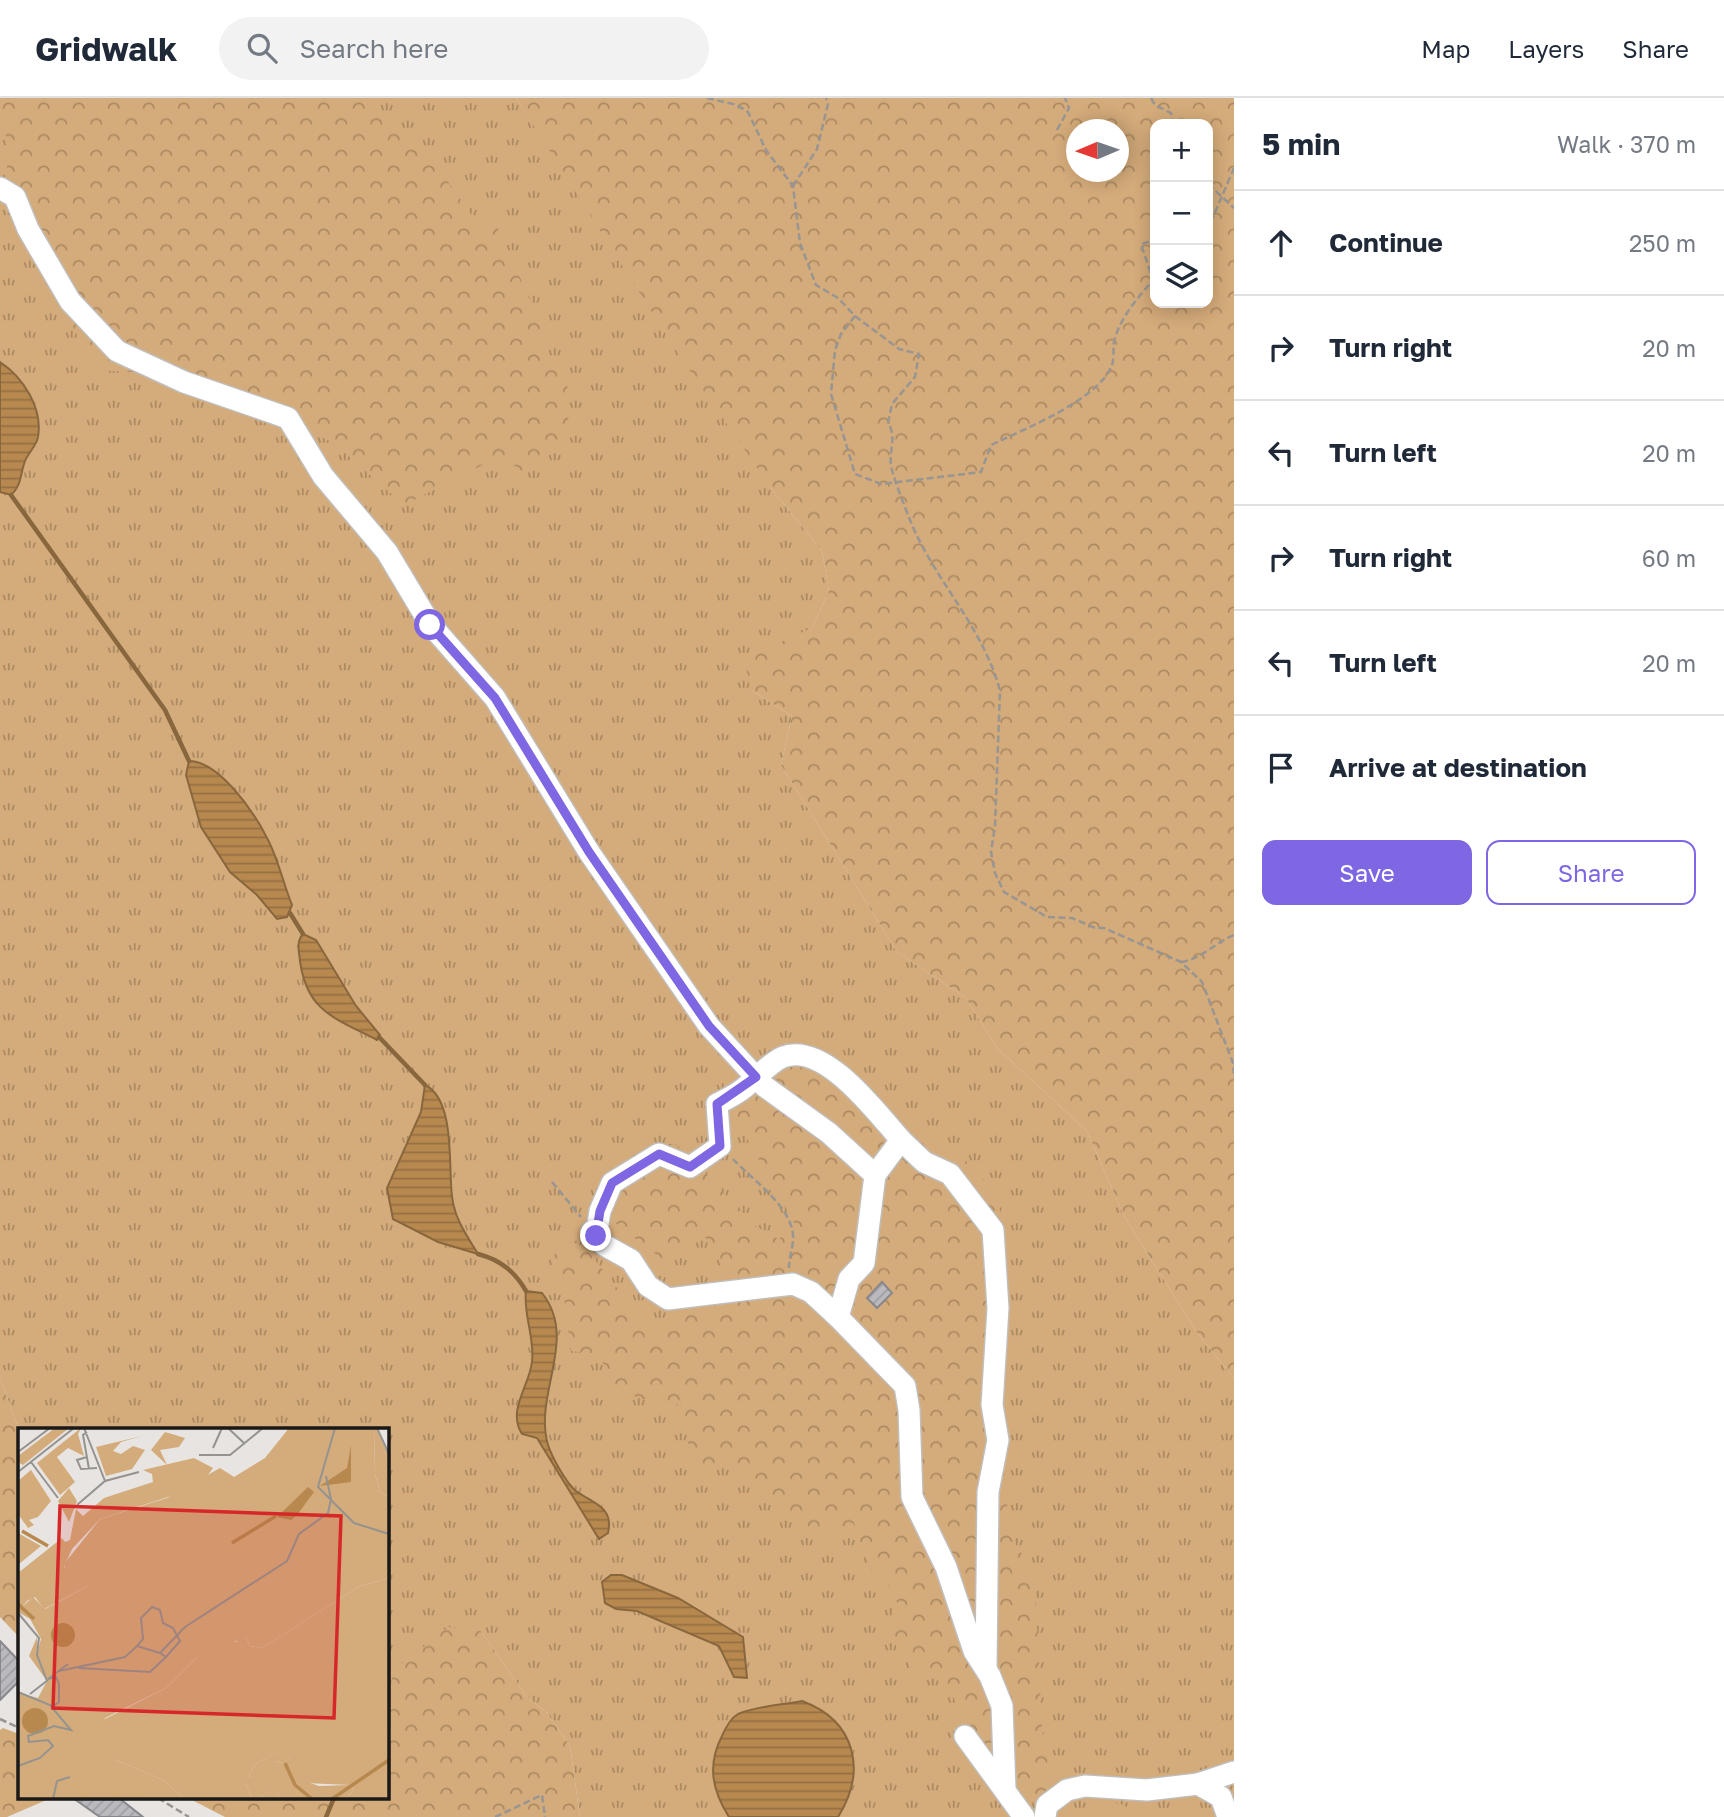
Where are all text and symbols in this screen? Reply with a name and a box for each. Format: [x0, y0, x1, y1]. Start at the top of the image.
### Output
search box [219, 17, 709, 80]
text: Gridwalk [35, 29, 177, 68]
icon: search [243, 29, 281, 67]
text: Search here [299, 33, 448, 64]
text: Map [1421, 34, 1470, 63]
text: Layers [1508, 34, 1584, 63]
text: Share [1622, 34, 1689, 63]
north arrow [1066, 119, 1129, 182]
map controls [1150, 119, 1213, 308]
button: + [1150, 119, 1213, 182]
text: 5 min [1262, 126, 1340, 162]
text: Walk · 370 m [1557, 130, 1696, 158]
button: − [1150, 182, 1213, 245]
icon: ahead [1262, 224, 1300, 262]
text: Continue [1329, 227, 1443, 258]
text: 250 m [1629, 229, 1696, 257]
button: layers [1150, 245, 1213, 308]
icon: right [1262, 329, 1300, 367]
text: Turn right [1329, 332, 1452, 363]
text: 20 m [1642, 334, 1696, 362]
icon: left [1262, 434, 1300, 472]
text: Turn left [1329, 437, 1437, 468]
text: 20 m [1642, 439, 1696, 467]
icon: right [1262, 539, 1300, 577]
text: Turn right [1329, 542, 1452, 573]
text: 60 m [1642, 544, 1696, 572]
route start [414, 609, 445, 640]
icon: left [1262, 644, 1300, 682]
text: Turn left [1329, 647, 1437, 678]
text: 20 m [1642, 649, 1696, 677]
icon: arrive [1262, 749, 1300, 787]
text: Arrive at destination [1329, 752, 1587, 783]
button: Save [1262, 840, 1472, 905]
button: Share [1486, 840, 1696, 905]
route end [580, 1220, 611, 1251]
inset map [18, 1428, 388, 1800]

